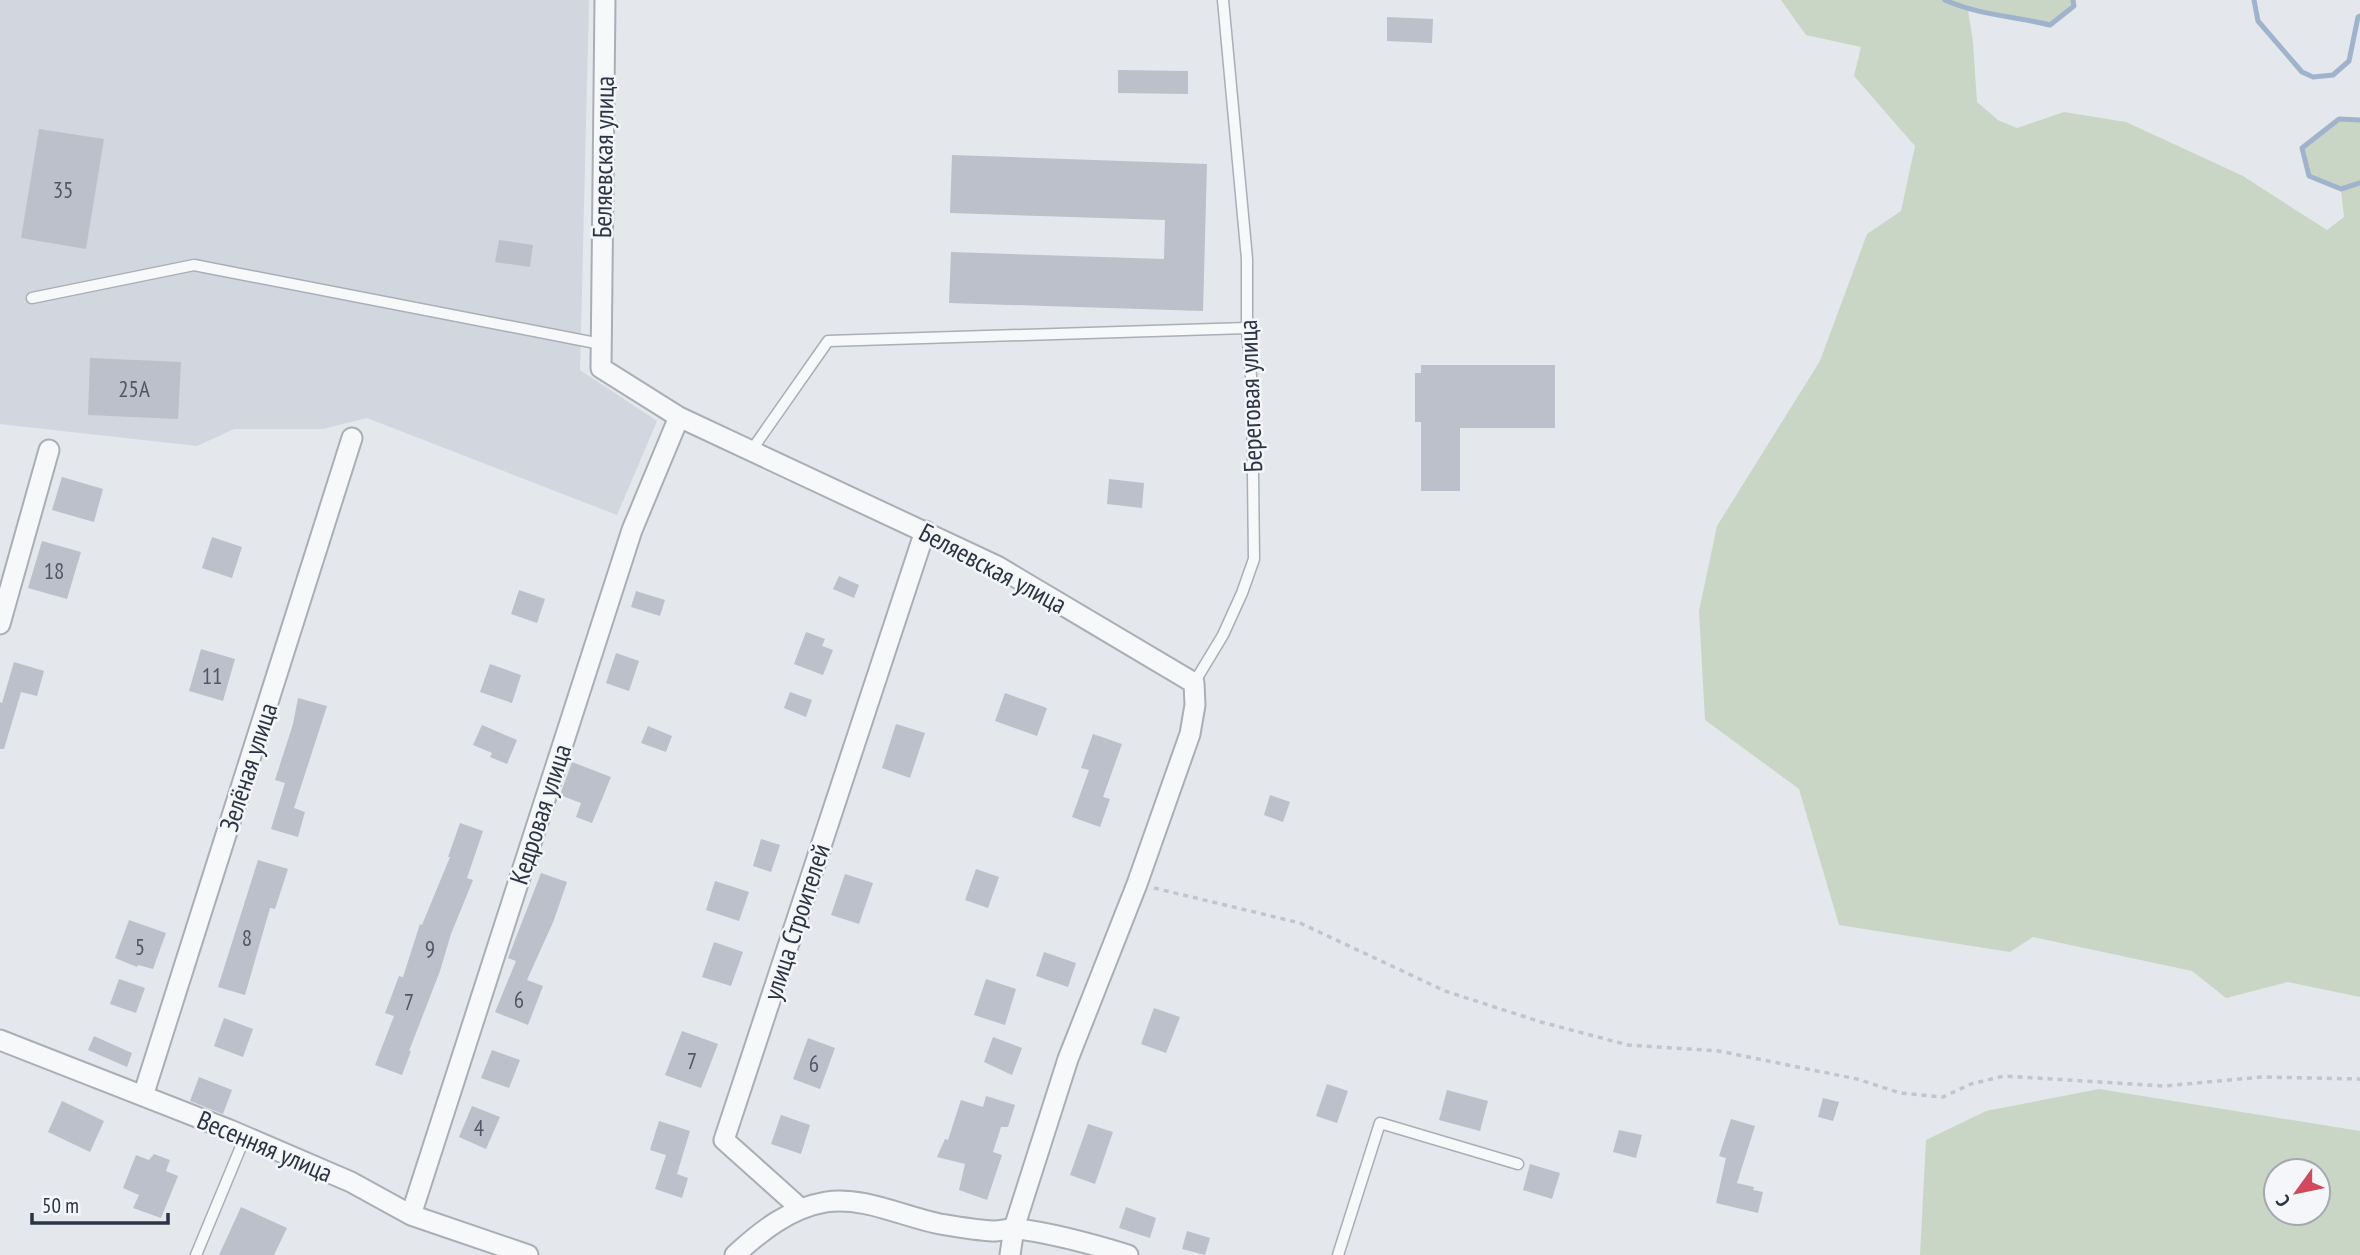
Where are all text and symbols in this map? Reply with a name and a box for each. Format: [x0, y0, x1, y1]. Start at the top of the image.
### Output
street label: Беляевская улица [585, 76, 621, 238]
house number: 35 [53, 175, 73, 204]
street label: Береговая улица [1231, 319, 1269, 473]
house number: 25А [118, 374, 150, 403]
street label: Беляевская улица [914, 515, 1072, 621]
house number: 18 [44, 556, 64, 585]
house number: 11 [202, 661, 222, 690]
street label: Зелёная улица [212, 698, 284, 836]
street label: Кедровая улица [502, 740, 578, 888]
street label: улица Строителей [755, 840, 837, 1004]
house number: 8 [242, 923, 252, 952]
house number: 5 [135, 932, 145, 961]
house number: 9 [425, 934, 435, 963]
house number: 6 [514, 985, 524, 1014]
house number: 7 [404, 987, 414, 1016]
house number: 7 [687, 1046, 697, 1075]
house number: 6 [809, 1049, 819, 1078]
street label: Весенняя улица [192, 1103, 338, 1189]
house number: 4 [474, 1113, 484, 1142]
north arrow [2262, 1157, 2332, 1227]
scale bar [32, 1182, 168, 1226]
text: С [2270, 1191, 2295, 1211]
text: 50 m [42, 1192, 79, 1219]

